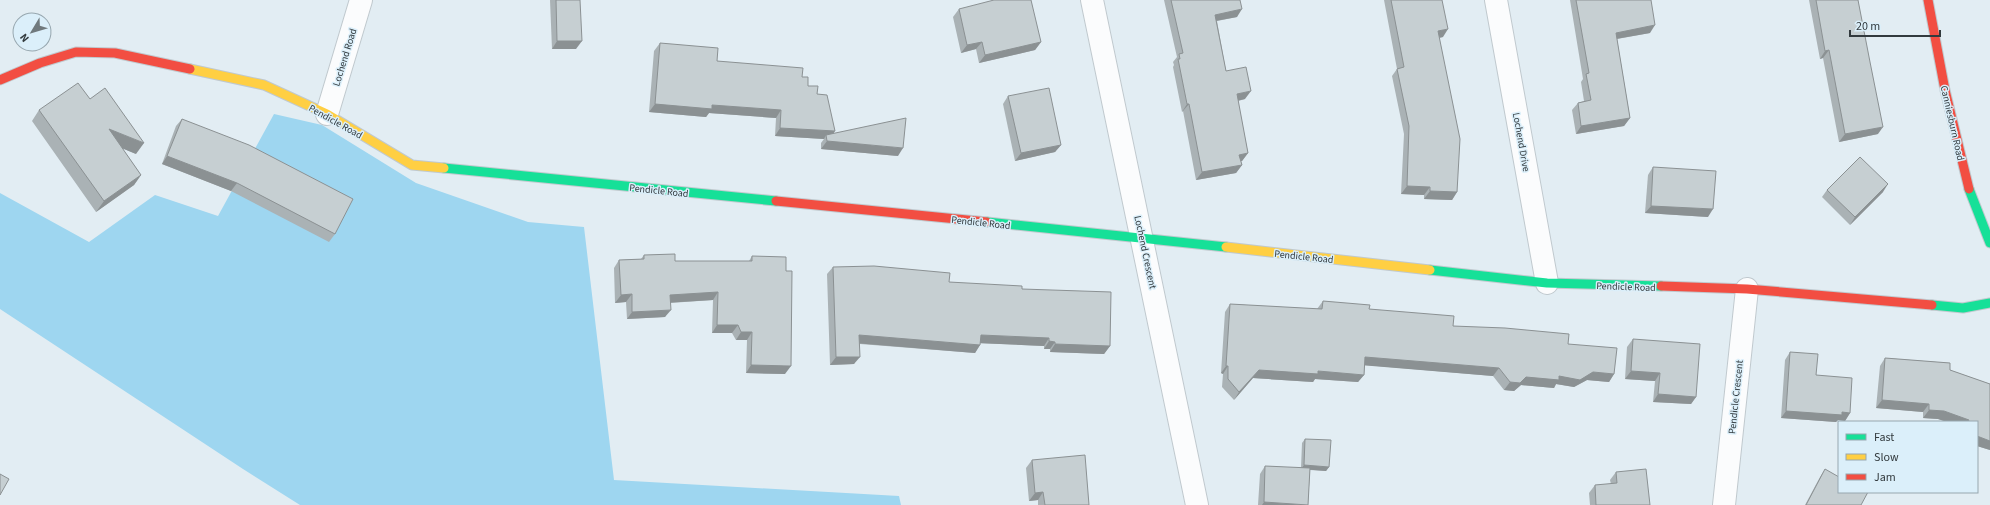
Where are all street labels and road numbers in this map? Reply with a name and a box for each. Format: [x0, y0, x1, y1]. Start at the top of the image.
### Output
street label: Lochend Road [330, 27, 360, 88]
street label: Canniesburn Road [1937, 84, 1967, 162]
street label: Pendicle Road [306, 101, 365, 142]
street label: Lochend Drive [1509, 111, 1533, 173]
street label: Pendicle Road [629, 181, 689, 201]
street label: Pendicle Road [951, 213, 1011, 233]
street label: Lochend Crescent [1130, 214, 1160, 291]
street label: Pendicle Road [1274, 247, 1334, 267]
street label: Pendicle Road [1596, 279, 1656, 295]
street label: Pendicle Crescent [1725, 359, 1747, 435]

